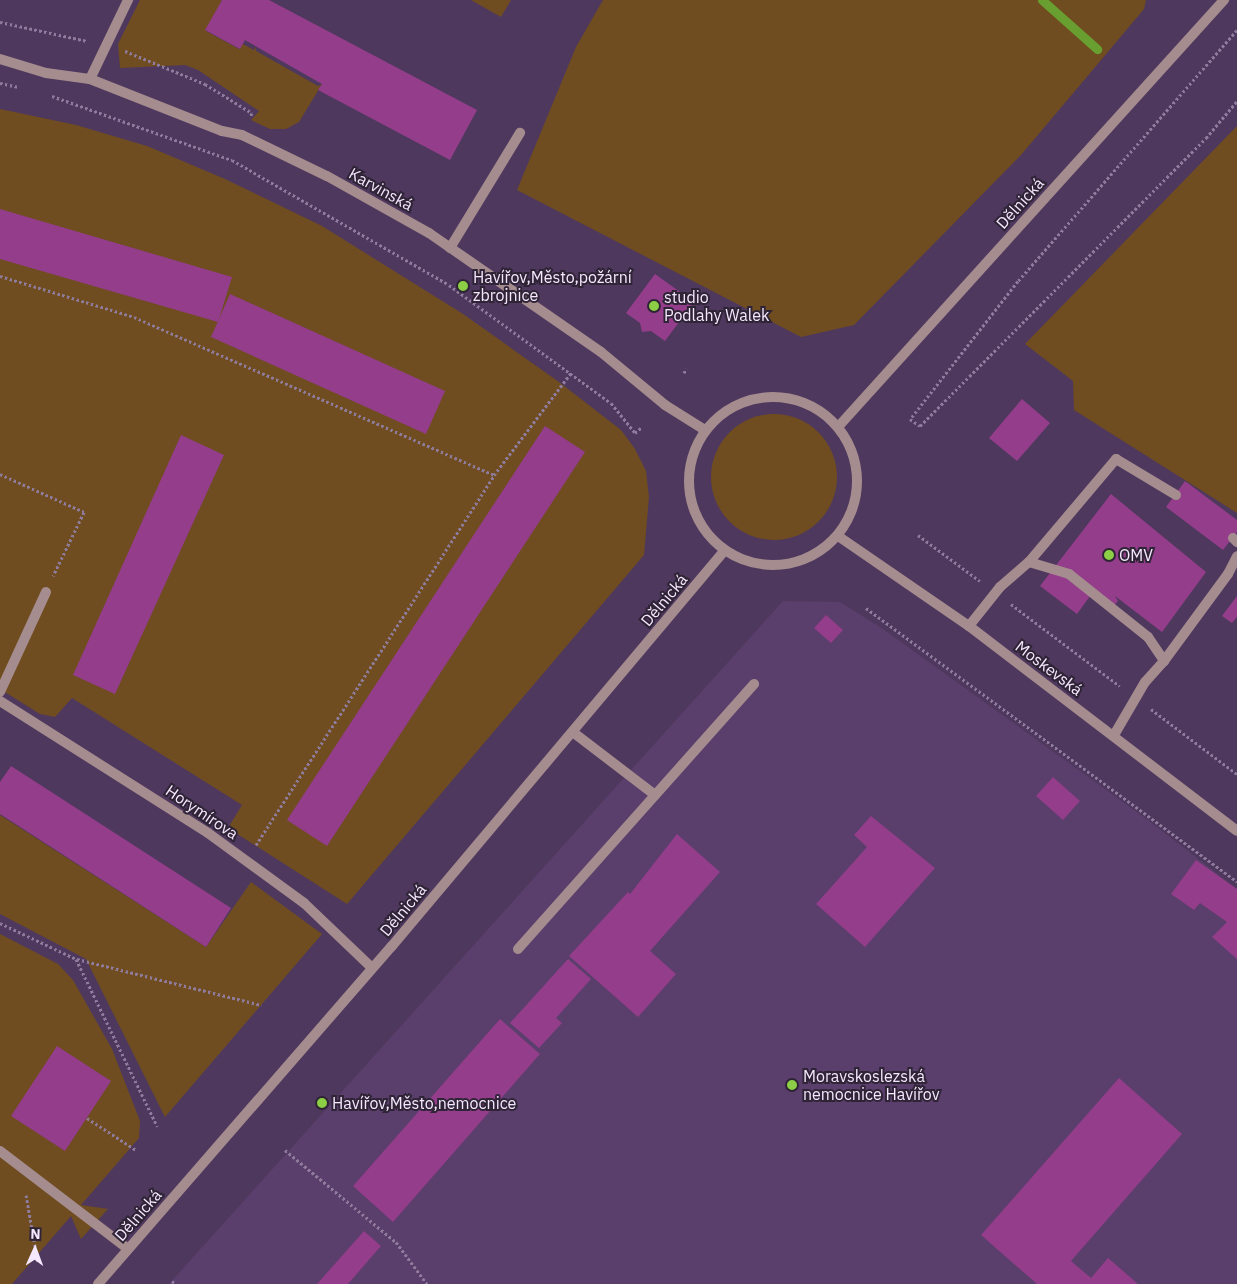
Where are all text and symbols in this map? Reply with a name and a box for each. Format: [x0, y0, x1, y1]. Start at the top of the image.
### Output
street label: Karvinská [346, 164, 416, 214]
street label: Dělnická [992, 174, 1048, 232]
place label: Havířov,Město,požární zbrojnice [473, 267, 632, 305]
marker: Havířov,Město,požární zbrojnice [457, 280, 469, 292]
place label: studio Podlahy Walek [664, 287, 769, 325]
marker: studio Podlahy Walek [648, 300, 660, 312]
place label: OMV [1119, 545, 1153, 565]
marker: OMV [1103, 549, 1115, 561]
street label: Dělnická [637, 570, 691, 630]
street label: Moskevská [1012, 637, 1086, 699]
street label: Horymírova [162, 781, 242, 843]
street label: Dělnická [376, 880, 430, 940]
place label: Moravskoslezská nemocnice Havířov [803, 1066, 940, 1104]
marker: Moravskoslezská nemocnice Havířov [785, 1078, 799, 1092]
place label: Havířov,Město,nemocnice [332, 1093, 516, 1113]
marker: Havířov,Město,nemocnice [316, 1097, 328, 1109]
street label: Dělnická [110, 1185, 166, 1245]
north arrow [10, 1224, 60, 1274]
text: N [30, 1225, 41, 1243]

